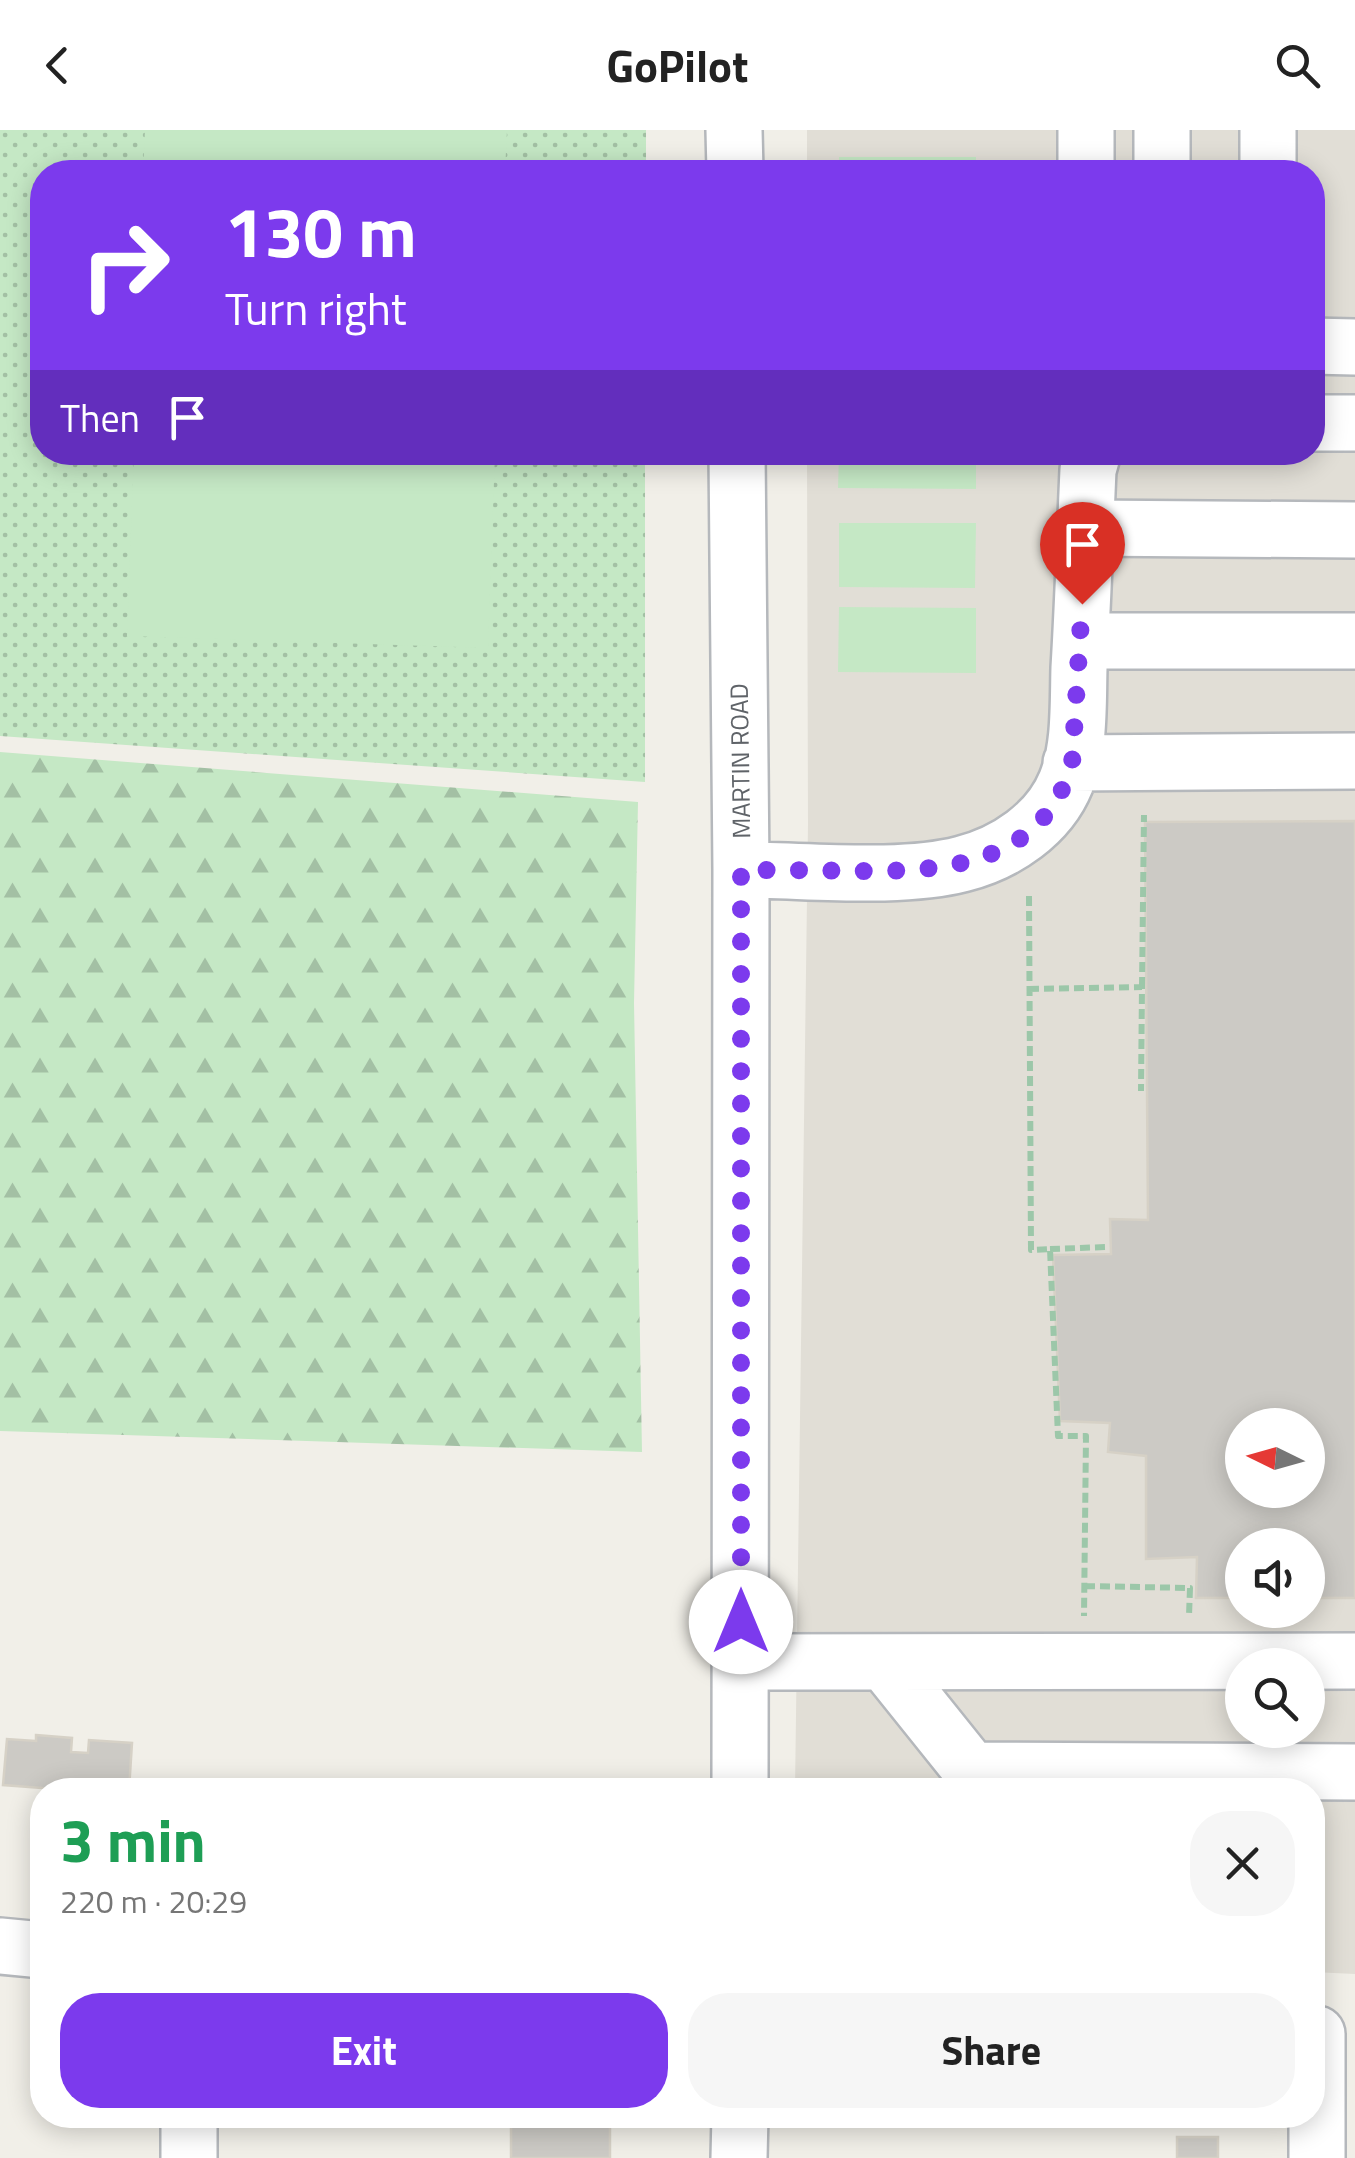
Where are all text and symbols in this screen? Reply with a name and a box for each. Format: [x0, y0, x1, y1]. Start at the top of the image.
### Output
text: GoPilot [607, 31, 748, 99]
icon: back [30, 38, 85, 93]
icon: search [1270, 38, 1325, 93]
text: 130 m [225, 178, 417, 284]
icon: right [60, 200, 190, 330]
text: Turn right [225, 274, 407, 342]
text: Then [60, 389, 140, 447]
icon: arrive [160, 390, 215, 445]
pin [1040, 502, 1125, 605]
icon: arrive [1055, 517, 1110, 572]
street label: MARTIN ROAD [720, 683, 760, 839]
north arrow [1225, 1408, 1325, 1508]
map controls [1225, 1408, 1325, 1748]
button: sound [1225, 1528, 1325, 1628]
position arrow [689, 1570, 793, 1674]
button: search [1225, 1648, 1325, 1748]
text: 3 min [60, 1794, 206, 1885]
button: close [1190, 1811, 1295, 1916]
text: 220 m · 20:29 [60, 1877, 247, 1925]
button: Exit [60, 1993, 668, 2108]
button: Share [688, 1993, 1295, 2108]

